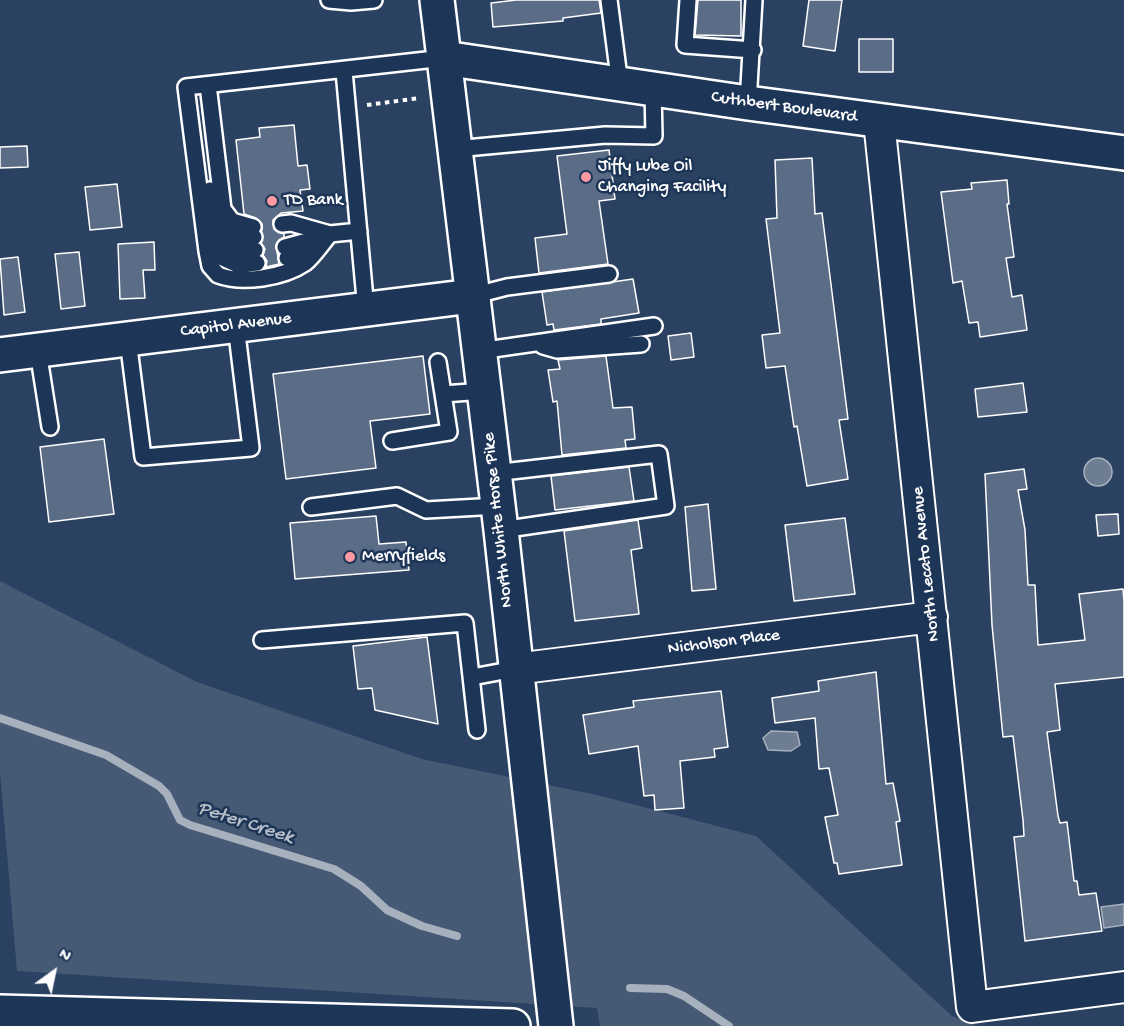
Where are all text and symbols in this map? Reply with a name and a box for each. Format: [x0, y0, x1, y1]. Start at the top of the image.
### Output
street label: Cuthbert Boulevard [710, 87, 858, 129]
place label: Jiffy Lube Oil Changing Facility [598, 156, 726, 198]
marker: Jiffy Lube Oil Changing Facility [579, 170, 593, 184]
place label: TD Bank [284, 190, 343, 212]
marker: TD Bank [265, 194, 279, 208]
street label: Capitol Avenue [179, 308, 293, 344]
street label: North White Horse Pike [479, 431, 519, 609]
street label: North Lecato Avenue [908, 485, 946, 643]
place label: Merryfields [362, 546, 445, 568]
marker: Merryfields [343, 550, 357, 564]
street label: Nicholson Place [667, 625, 781, 661]
water label: Peter Creek [194, 797, 296, 851]
north arrow [24, 942, 84, 1002]
text: N [55, 946, 74, 967]

